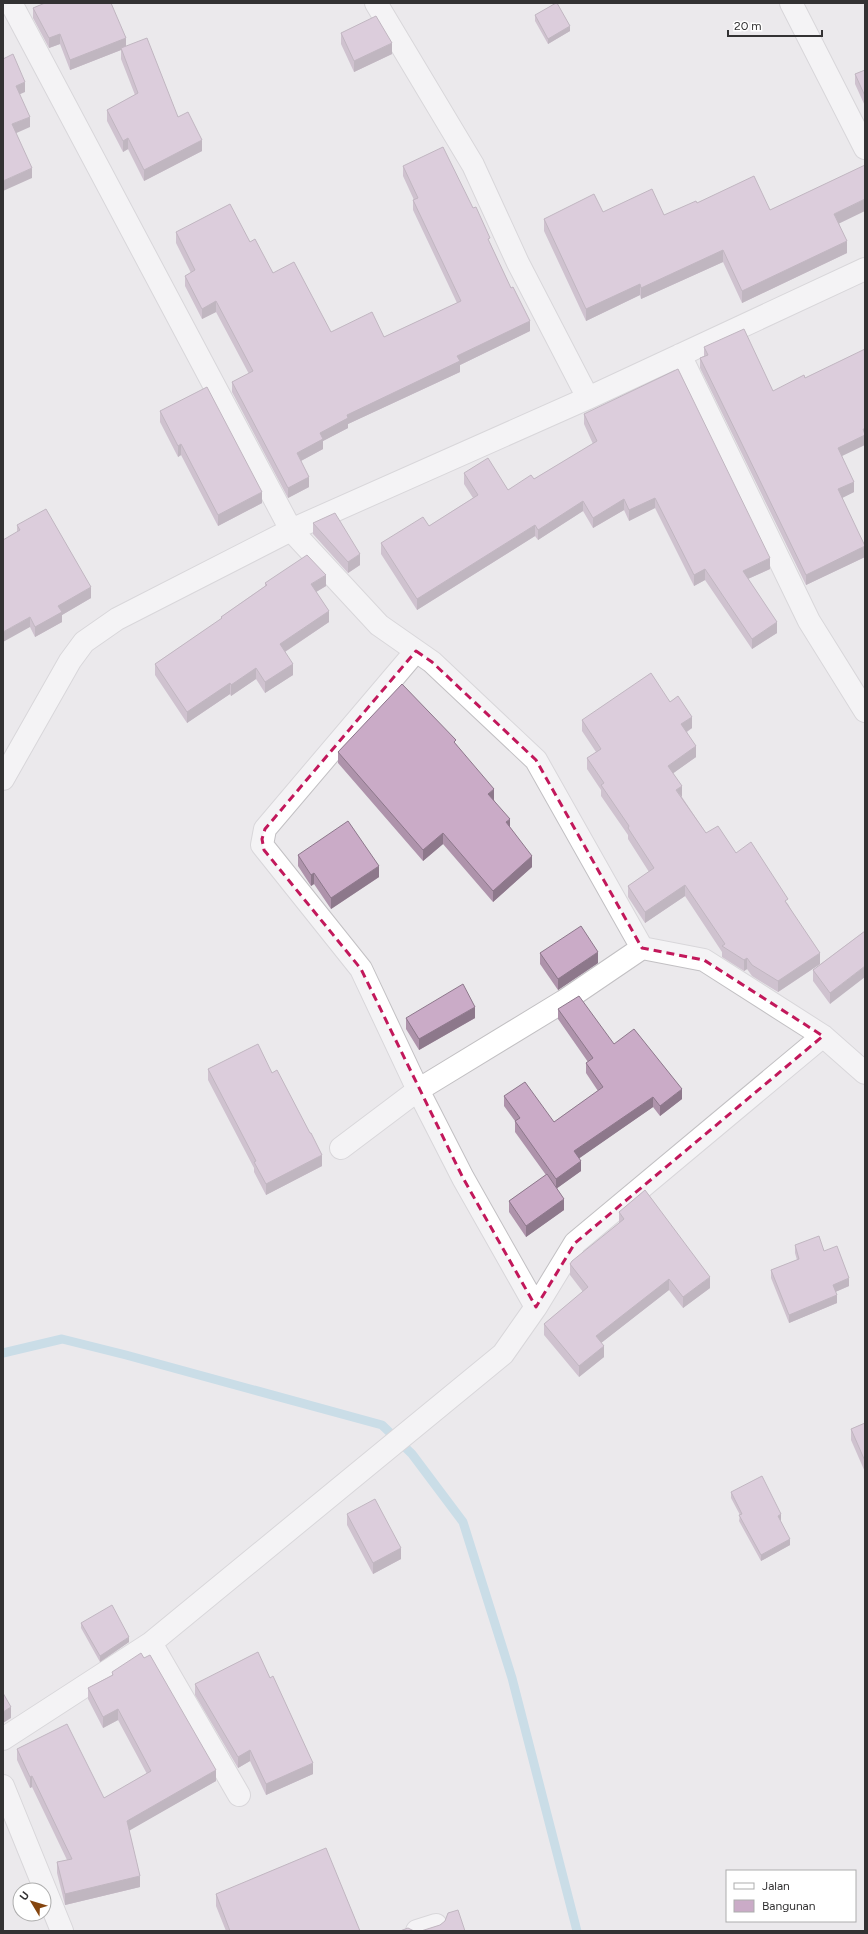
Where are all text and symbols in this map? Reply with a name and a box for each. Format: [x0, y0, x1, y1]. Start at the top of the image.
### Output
scale bar [728, 12, 822, 38]
text: 20 m [734, 19, 762, 33]
legend [726, 1870, 856, 1922]
text: Jalan [762, 1879, 790, 1893]
north arrow [12, 1882, 52, 1922]
text: U [17, 1889, 32, 1903]
text: Bangunan [762, 1899, 816, 1913]

